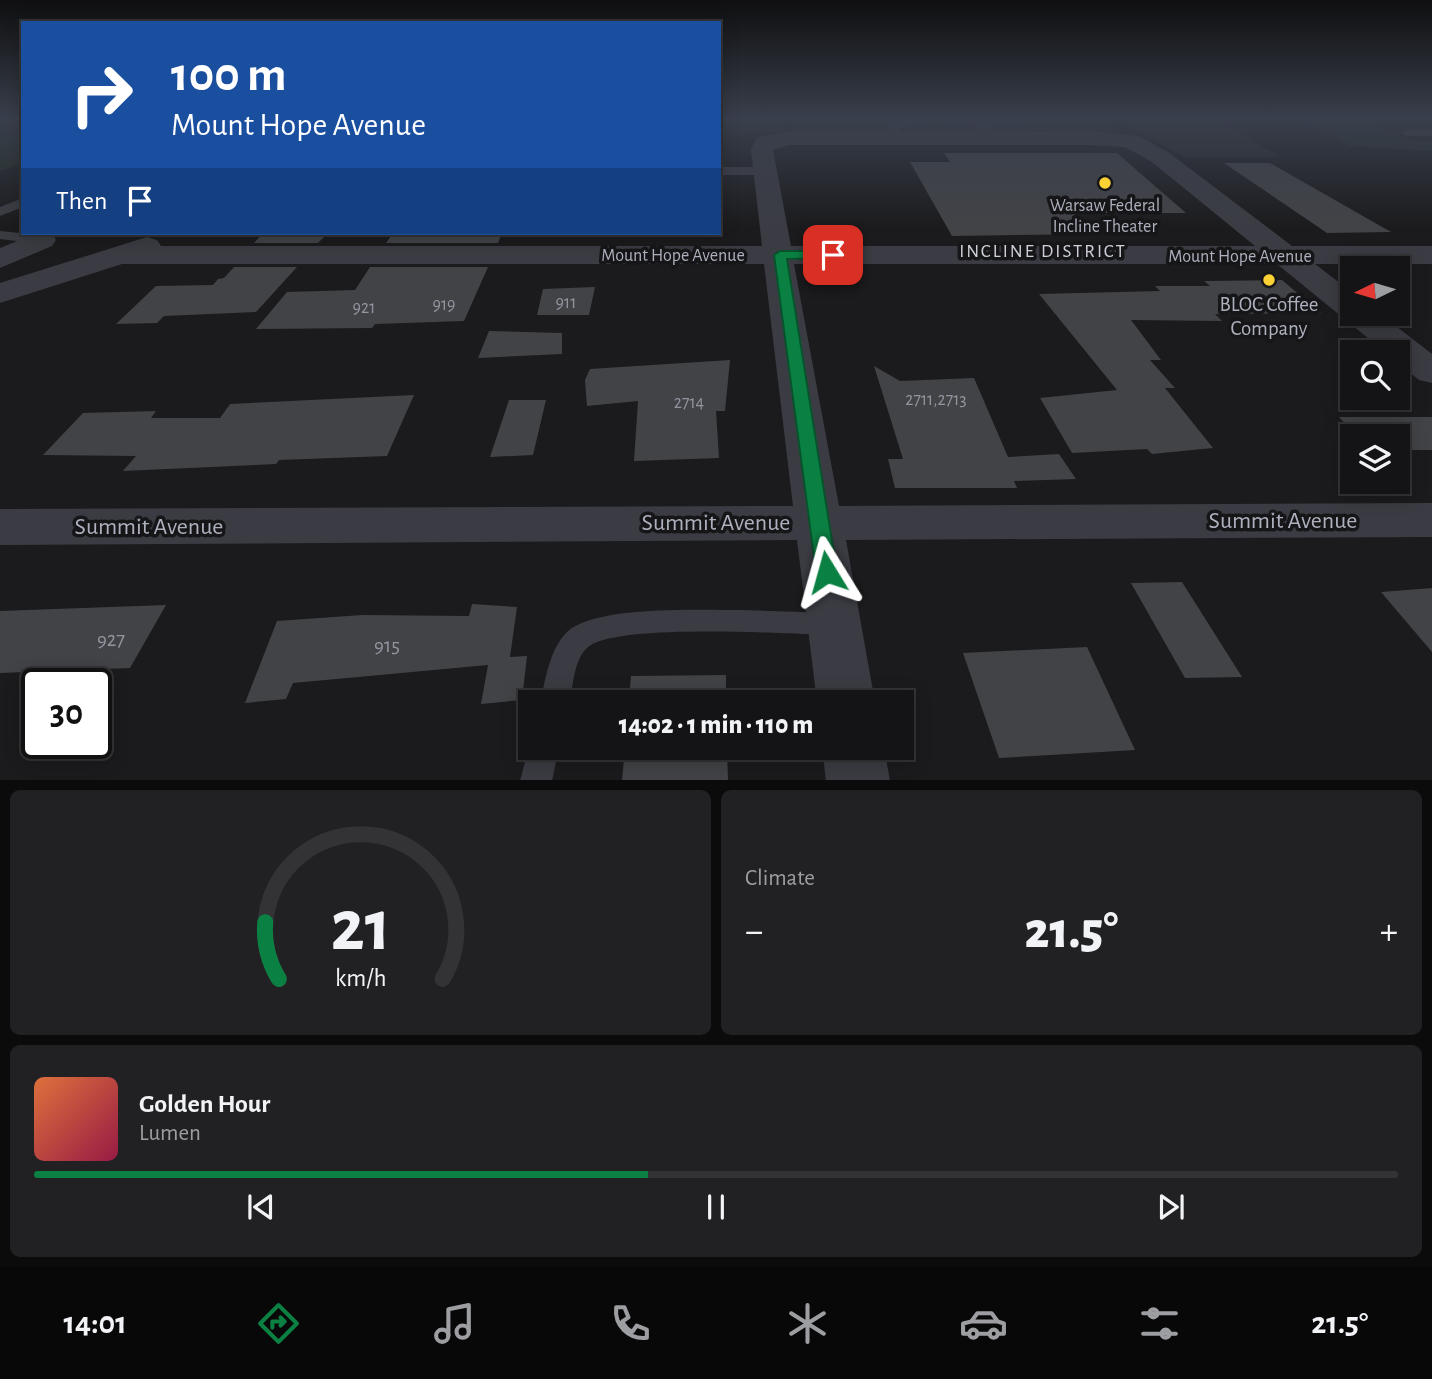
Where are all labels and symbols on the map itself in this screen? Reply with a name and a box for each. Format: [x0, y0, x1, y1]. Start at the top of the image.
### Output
marker: Warsaw Federal Incline Theater [1097, 175, 1113, 191]
place label: Warsaw Federal Incline Theater [1050, 197, 1160, 236]
pin [803, 225, 863, 285]
district label: INCLINE DISTRICT [959, 242, 1127, 261]
street label: Mount Hope Avenue [601, 247, 745, 265]
street label: Mount Hope Avenue [1168, 248, 1312, 266]
north arrow [1340, 256, 1410, 326]
marker: BLOC Coffee Company [1261, 272, 1277, 288]
house number: 911 [556, 294, 576, 312]
place label: BLOC Coffee Company [1219, 294, 1319, 339]
house number: 919 [432, 296, 456, 314]
house number: 921 [353, 299, 375, 317]
house number: 2711,2713 [905, 391, 967, 409]
house number: 2714 [674, 394, 705, 412]
street label: Summit Avenue [1209, 509, 1357, 533]
street label: Summit Avenue [642, 511, 790, 535]
street label: Summit Avenue [75, 515, 223, 539]
position arrow [790, 535, 864, 609]
house number: 927 [97, 629, 125, 650]
house number: 915 [374, 635, 400, 656]
speed limit sign: 30 [21, 668, 112, 759]

